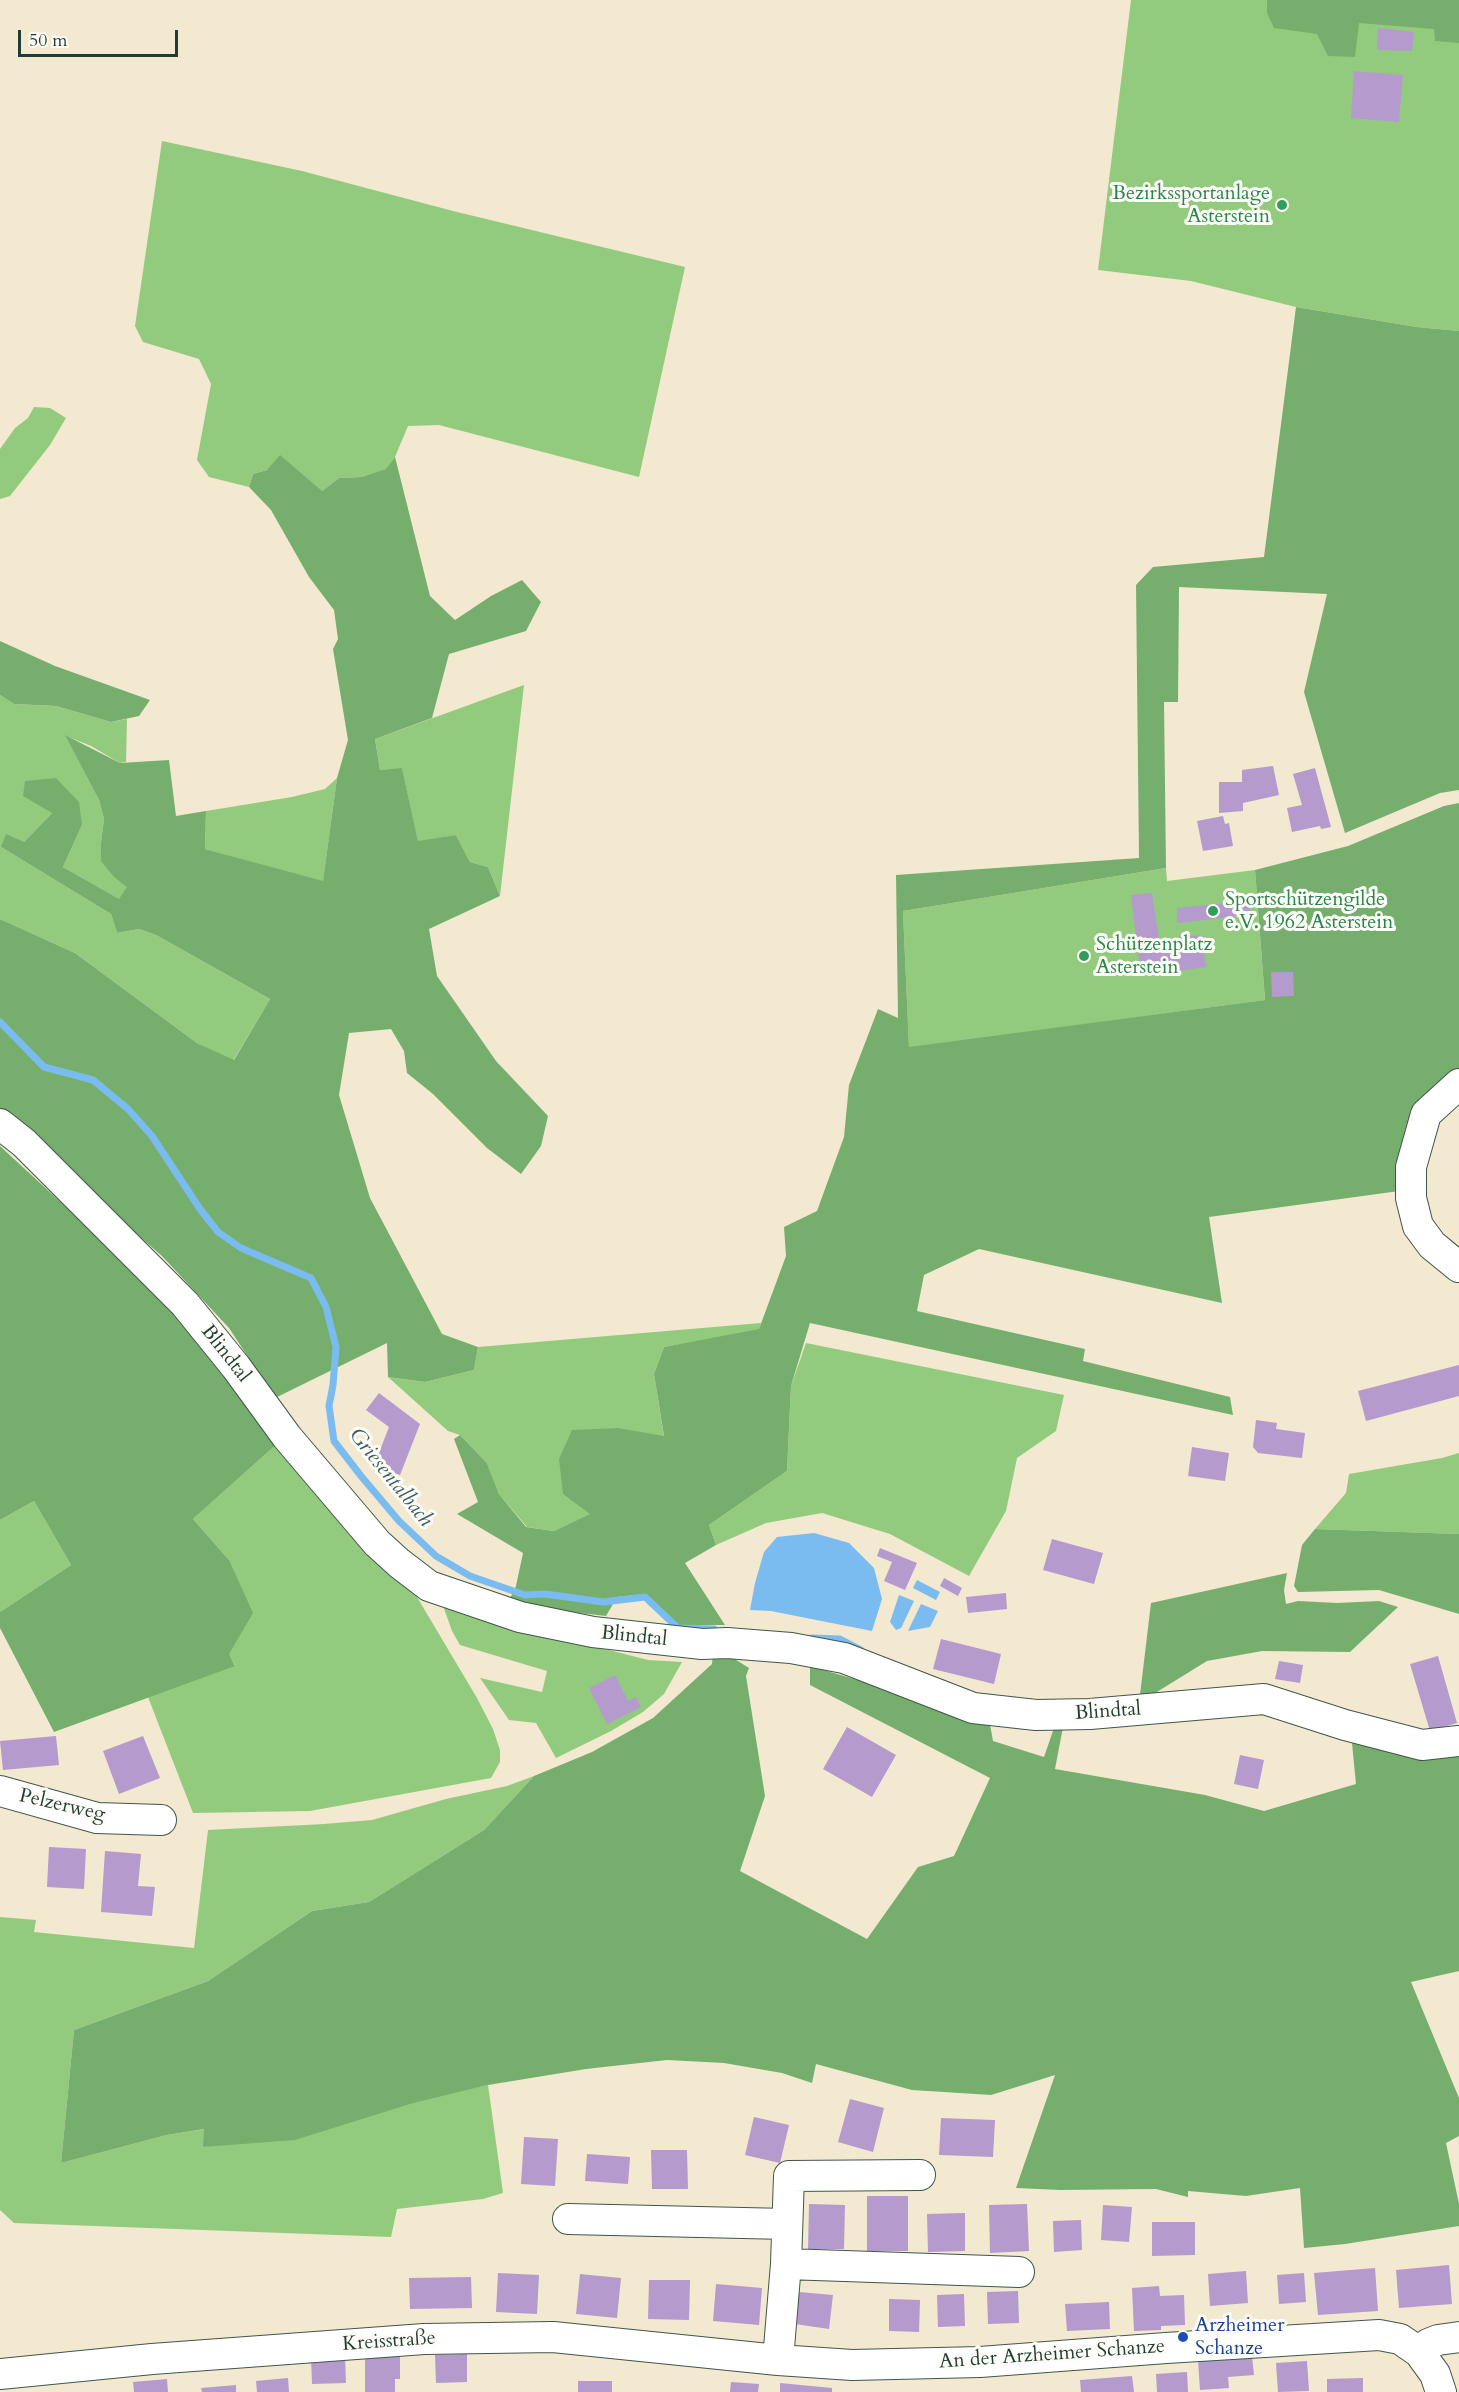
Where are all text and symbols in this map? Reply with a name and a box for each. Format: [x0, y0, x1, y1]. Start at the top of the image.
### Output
scale bar [21, 18, 182, 56]
text: 50 m [29, 28, 68, 53]
place label: Bezirkssportanlage Asterstein [1112, 182, 1270, 229]
marker: Bezirkssportanlage Asterstein [1275, 198, 1289, 212]
place label: Sportschützengilde e.V. 1962 Asterstein [1225, 888, 1393, 935]
marker: Sportschützengilde e.V. 1962 Asterstein [1206, 904, 1220, 918]
place label: Schützenplatz Asterstein [1096, 933, 1212, 980]
marker: Schützenplatz Asterstein [1077, 949, 1091, 963]
street label: Blindtal [195, 1320, 255, 1388]
water label: Griesentalbach [343, 1424, 437, 1532]
street label: Blindtal [600, 1622, 668, 1652]
street label: Blindtal [1074, 1698, 1142, 1726]
street label: Pelzerweg [17, 1784, 107, 1828]
place label: Arzheimer Schanze [1195, 2314, 1284, 2361]
street label: Kreisstraße [342, 2327, 436, 2357]
marker: Arzheimer Schanze [1176, 2330, 1190, 2344]
street label: An der Arzheimer Schanze [938, 2335, 1166, 2375]

